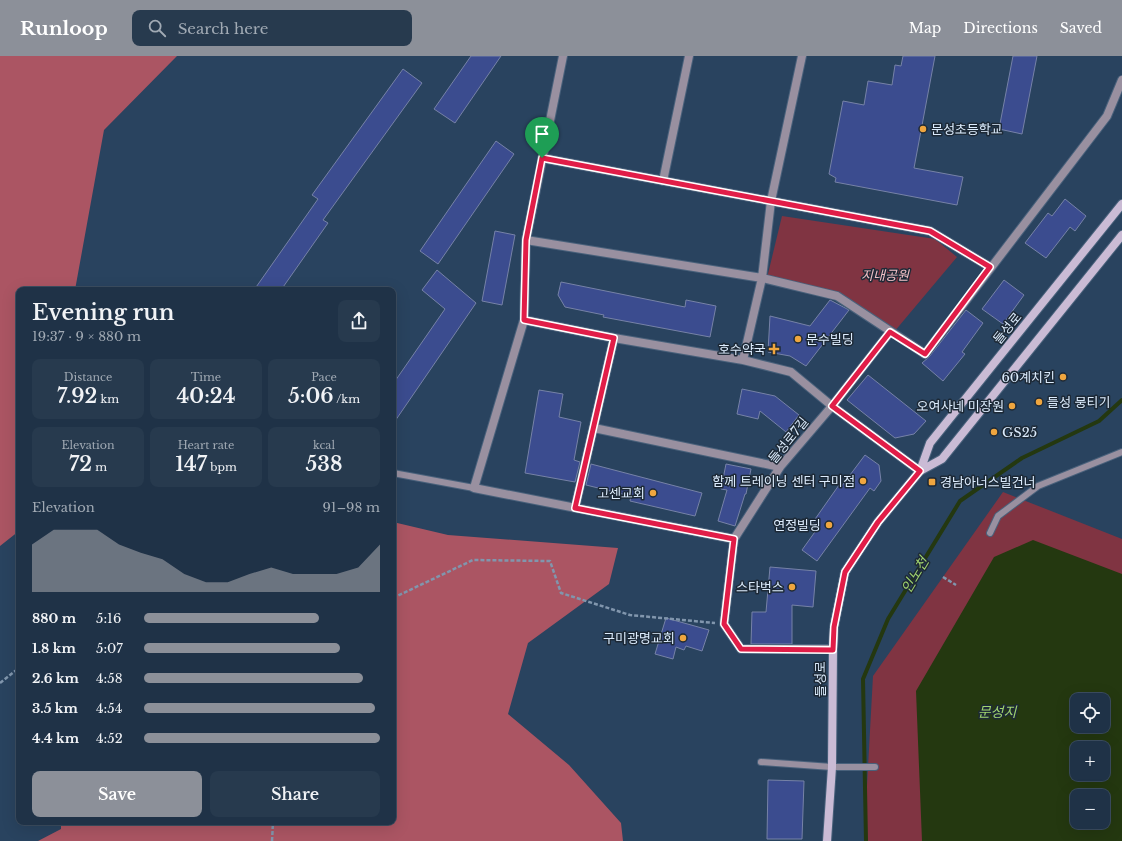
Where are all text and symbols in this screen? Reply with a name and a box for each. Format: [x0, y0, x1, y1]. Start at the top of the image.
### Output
search box [132, 10, 412, 46]
text: Runloop [20, 17, 108, 40]
icon: search [146, 17, 168, 39]
text: Search here [178, 19, 268, 38]
text: Map [909, 19, 941, 37]
text: Directions [963, 19, 1038, 37]
text: Saved [1060, 19, 1102, 37]
pin [525, 117, 559, 158]
place label: 문성초등학교 [931, 121, 1003, 138]
icon: arrive [531, 123, 553, 145]
marker: 문성초등학교 [918, 124, 928, 134]
park label: 지내공원 [861, 267, 910, 284]
text: Evening run [32, 299, 174, 326]
button: share [338, 300, 380, 342]
street label: 들성로 [989, 309, 1025, 348]
text: 19:37 · 9 × 880 m [32, 328, 141, 345]
place label: 문수빌딩 [806, 331, 854, 348]
marker: 문수빌딩 [793, 334, 803, 344]
place label: 호수약국 [718, 341, 766, 358]
marker: 호수약국 [769, 344, 779, 354]
place label: 60계치킨 [1001, 369, 1055, 386]
text: Distance [64, 370, 112, 384]
text: Time [191, 370, 221, 384]
text: Pace [311, 370, 337, 384]
marker: 60계치킨 [1058, 372, 1068, 382]
text: 7.92 [57, 384, 97, 408]
text: 40:24 [177, 384, 235, 408]
text: 5:06 [288, 384, 334, 408]
text: km [97, 392, 119, 406]
text: /km [334, 392, 360, 406]
place label: 들성 뭉티기 [1047, 394, 1111, 411]
marker: 들성 뭉티기 [1034, 397, 1044, 407]
place label: 오여사네 미장원 [917, 398, 1004, 415]
marker: 오여사네 미장원 [1007, 401, 1017, 411]
street label: 들성로7길 [765, 414, 812, 467]
place label: GS25 [1002, 424, 1037, 441]
marker: GS25 [989, 427, 999, 437]
text: Elevation [61, 438, 115, 452]
text: Heart rate [178, 438, 234, 452]
text: kcal [313, 438, 335, 452]
text: 72 [69, 452, 92, 476]
text: 147 [175, 452, 207, 476]
text: 538 [306, 452, 342, 476]
text: m [92, 460, 107, 474]
text: bpm [207, 460, 237, 474]
place label: 함께 트레이닝 센터 구미점 [712, 473, 855, 490]
place label: 경남아너스빌건너 [940, 474, 1036, 491]
marker: 함께 트레이닝 센터 구미점 [858, 476, 868, 486]
marker: 경남아너스빌건너 [927, 477, 937, 487]
place label: 고센교회 [597, 485, 645, 502]
marker: 고센교회 [648, 488, 658, 498]
text: Elevation [32, 499, 95, 516]
text: 91–98 m [323, 499, 380, 516]
place label: 연정빌딩 [773, 517, 821, 534]
marker: 연정빌딩 [824, 520, 834, 530]
water label: 인노천 [897, 553, 933, 596]
place label: 스타벅스 [736, 579, 784, 596]
marker: 스타벅스 [787, 582, 797, 592]
text: 880 m [32, 610, 76, 627]
text: 5:16 [96, 610, 121, 627]
place label: 구미광명교회 [603, 630, 675, 647]
marker: 구미광명교회 [678, 633, 688, 643]
text: 1.8 km [32, 640, 76, 657]
text: 5:07 [96, 640, 123, 657]
street label: 들성로 [812, 661, 829, 697]
text: 2.6 km [32, 670, 79, 687]
text: 4:58 [96, 670, 123, 687]
map controls [1070, 693, 1110, 829]
button: locate [1070, 693, 1110, 733]
text: 3.5 km [32, 700, 78, 717]
text: 4:54 [96, 700, 122, 717]
water label: 문성지 [978, 703, 1017, 721]
text: 4.4 km [32, 730, 79, 747]
text: 4:52 [96, 730, 123, 747]
button: + [1070, 741, 1110, 781]
button: Save [32, 771, 202, 817]
button: Share [210, 771, 380, 817]
button: − [1070, 789, 1110, 829]

